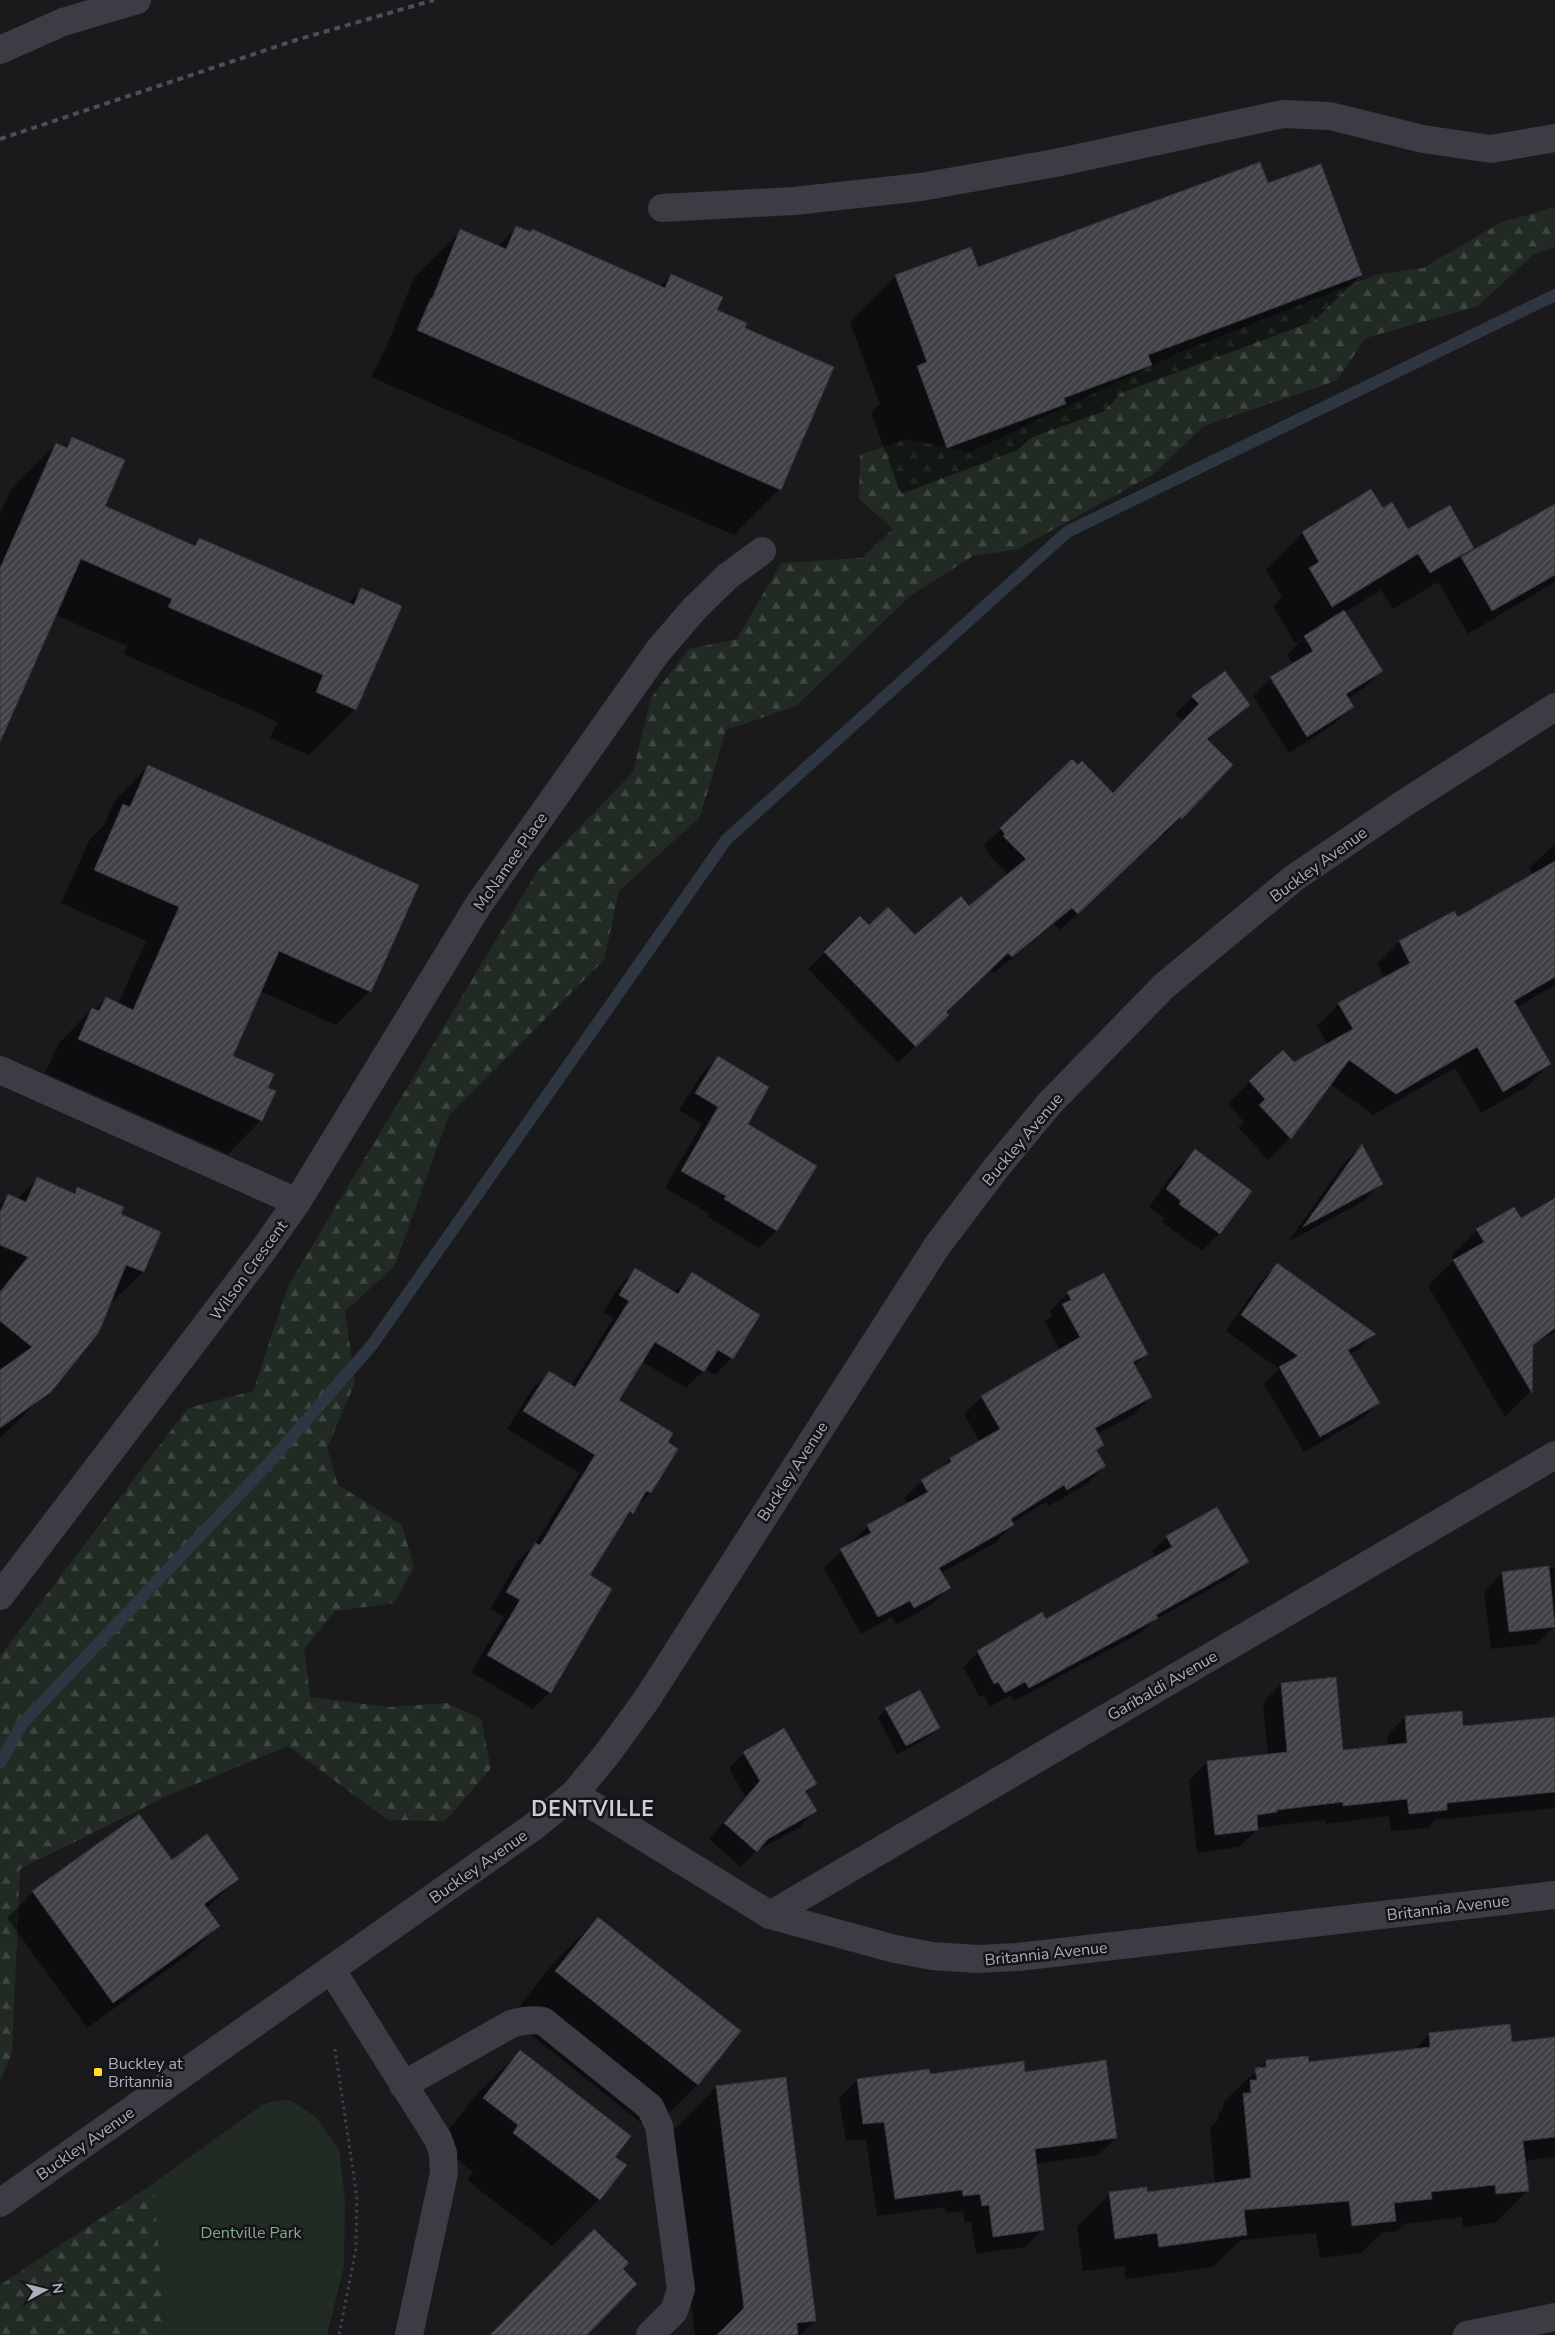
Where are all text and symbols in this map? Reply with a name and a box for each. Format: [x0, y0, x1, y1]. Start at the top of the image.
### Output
street label: McNamee Place [469, 808, 553, 915]
street label: Buckley Avenue [1266, 822, 1372, 908]
street label: Buckley Avenue [977, 1089, 1068, 1191]
street label: Wilson Crescent [205, 1216, 293, 1325]
street label: Buckley Avenue [752, 1417, 833, 1526]
street label: Garibaldi Avenue [1103, 1645, 1222, 1726]
district label: DENTVILLE [531, 1795, 655, 1823]
street label: Buckley Avenue [425, 1825, 532, 1909]
street label: Britannia Avenue [1386, 1890, 1511, 1926]
street label: Britannia Avenue [984, 1937, 1109, 1971]
place label: Buckley at Britannia [108, 2053, 183, 2093]
marker: Buckley at Britannia [92, 2066, 104, 2078]
street label: Buckley Avenue [32, 2102, 139, 2186]
park label: Dentville Park [200, 2222, 303, 2244]
north arrow [20, 2265, 70, 2315]
text: N [47, 2282, 67, 2295]

